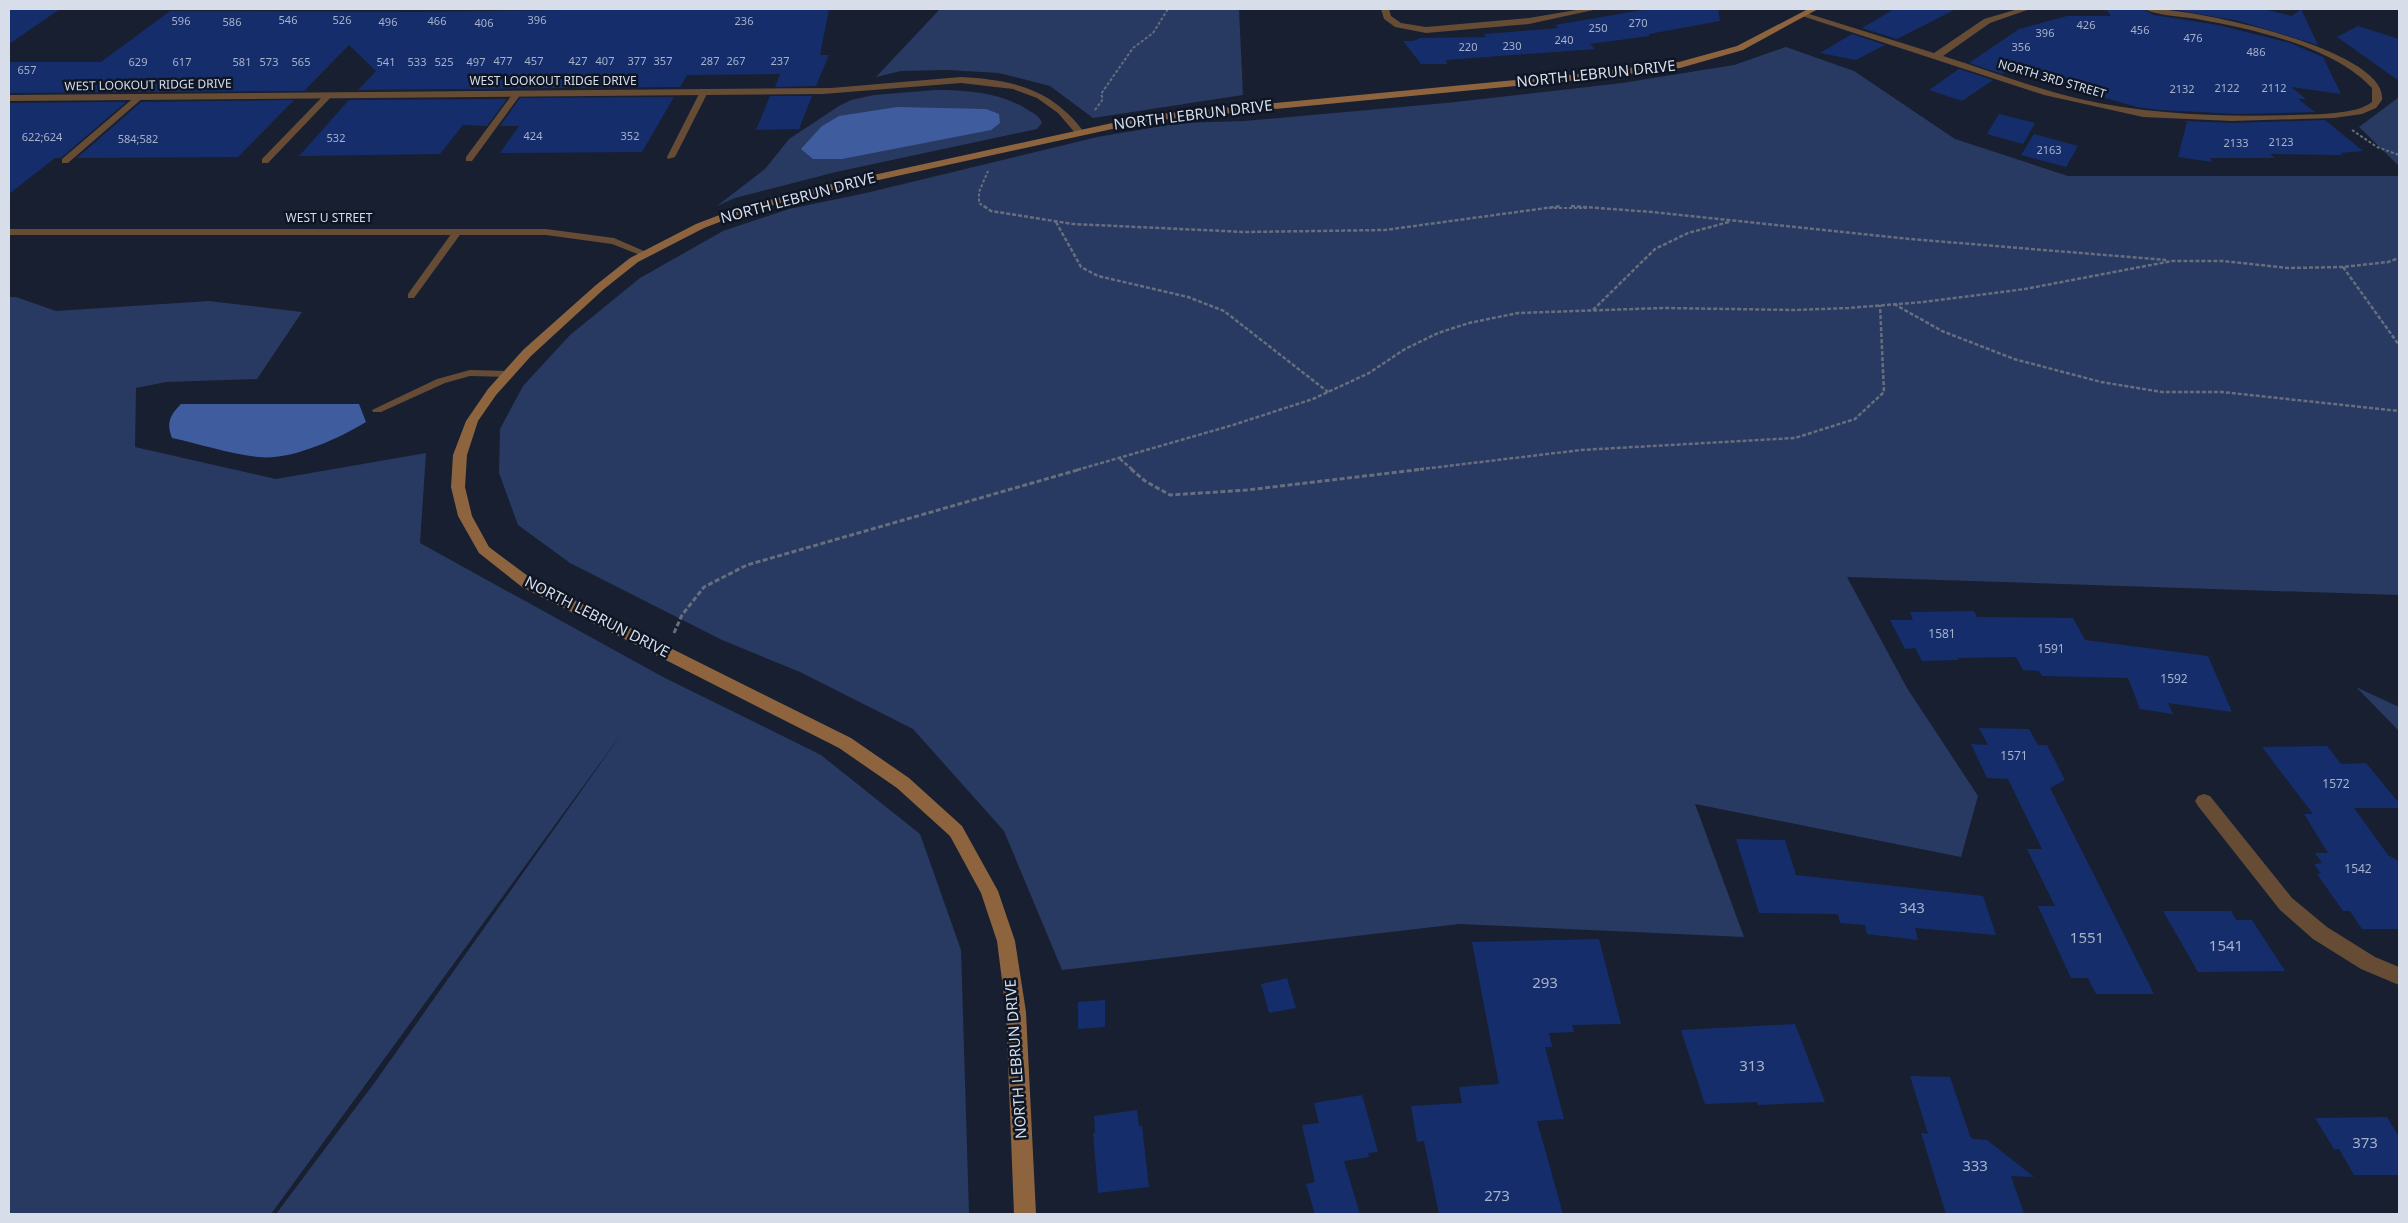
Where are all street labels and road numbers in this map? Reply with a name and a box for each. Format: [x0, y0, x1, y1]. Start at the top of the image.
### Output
street label: NORTH LEBRUN DRIVE [1515, 55, 1677, 91]
street label: NORTH 3RD STREET [1996, 55, 2108, 102]
street label: WEST LOOKOUT RIDGE DRIVE [469, 72, 637, 89]
street label: WEST LOOKOUT RIDGE DRIVE [64, 75, 232, 94]
street label: NORTH LEBRUN DRIVE [1112, 94, 1274, 134]
street label: NORTH LEBRUN DRIVE [718, 167, 878, 227]
street label: WEST U STREET [286, 209, 373, 226]
street label: NORTH LEBRUN DRIVE [522, 571, 673, 661]
street label: NORTH LEBRUN DRIVE [999, 979, 1031, 1140]

